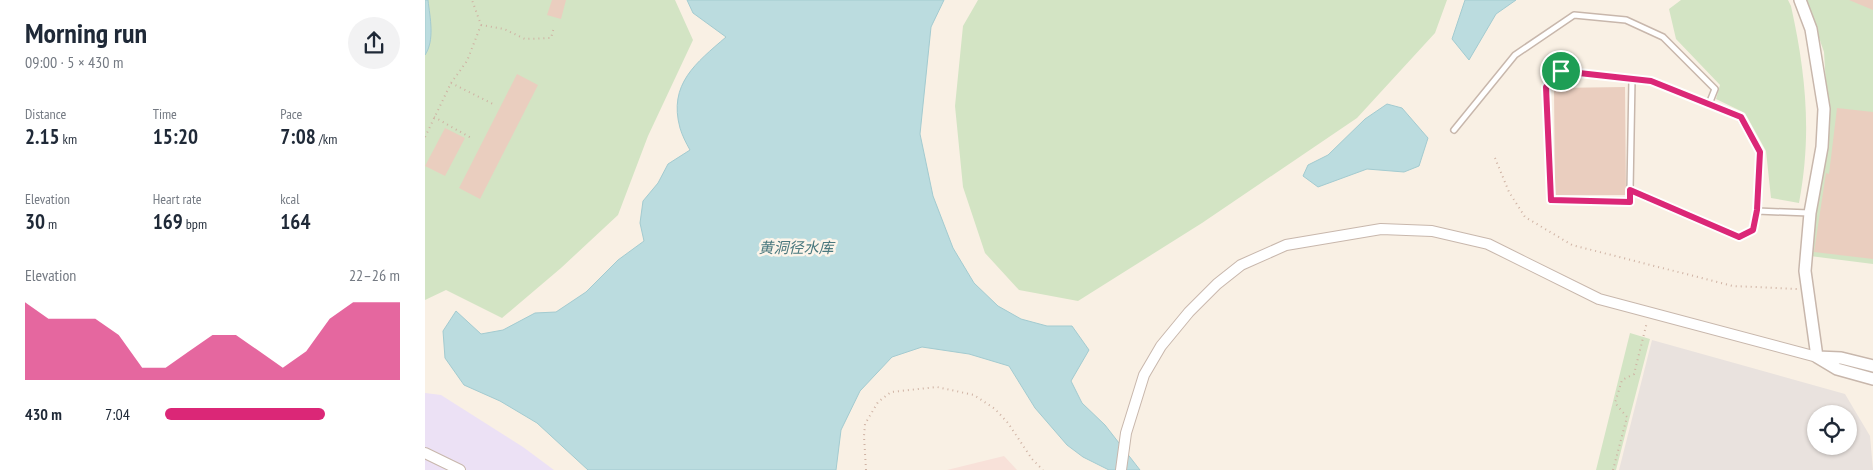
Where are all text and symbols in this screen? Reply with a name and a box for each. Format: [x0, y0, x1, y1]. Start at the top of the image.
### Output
text: Morning run [25, 14, 147, 51]
button: share [348, 17, 400, 69]
pin [1540, 50, 1582, 92]
text: 09:00 · 5 × 430 m [25, 52, 123, 72]
icon: arrive [1547, 57, 1575, 85]
text: Distance [25, 105, 66, 123]
text: Time [153, 105, 177, 123]
text: Pace [280, 105, 302, 123]
text: 2.15 [25, 123, 60, 150]
text: 15:20 [153, 123, 198, 150]
text: 7:08 [280, 123, 316, 150]
text: km [60, 130, 77, 148]
text: /km [316, 130, 337, 148]
text: Elevation [25, 190, 70, 208]
text: Heart rate [153, 190, 202, 208]
text: kcal [280, 190, 299, 208]
text: 30 [25, 208, 45, 235]
text: 169 [153, 208, 183, 235]
text: 164 [280, 208, 310, 235]
text: m [45, 215, 57, 233]
text: bpm [183, 215, 207, 233]
water label: 黄洞径水库 [758, 238, 836, 257]
text: Elevation [25, 265, 76, 285]
text: 22–26 m [349, 265, 400, 285]
text: 430 m [25, 404, 62, 424]
text: 7:04 [105, 404, 130, 424]
map controls [1807, 405, 1857, 455]
button: locate [1807, 405, 1857, 455]

